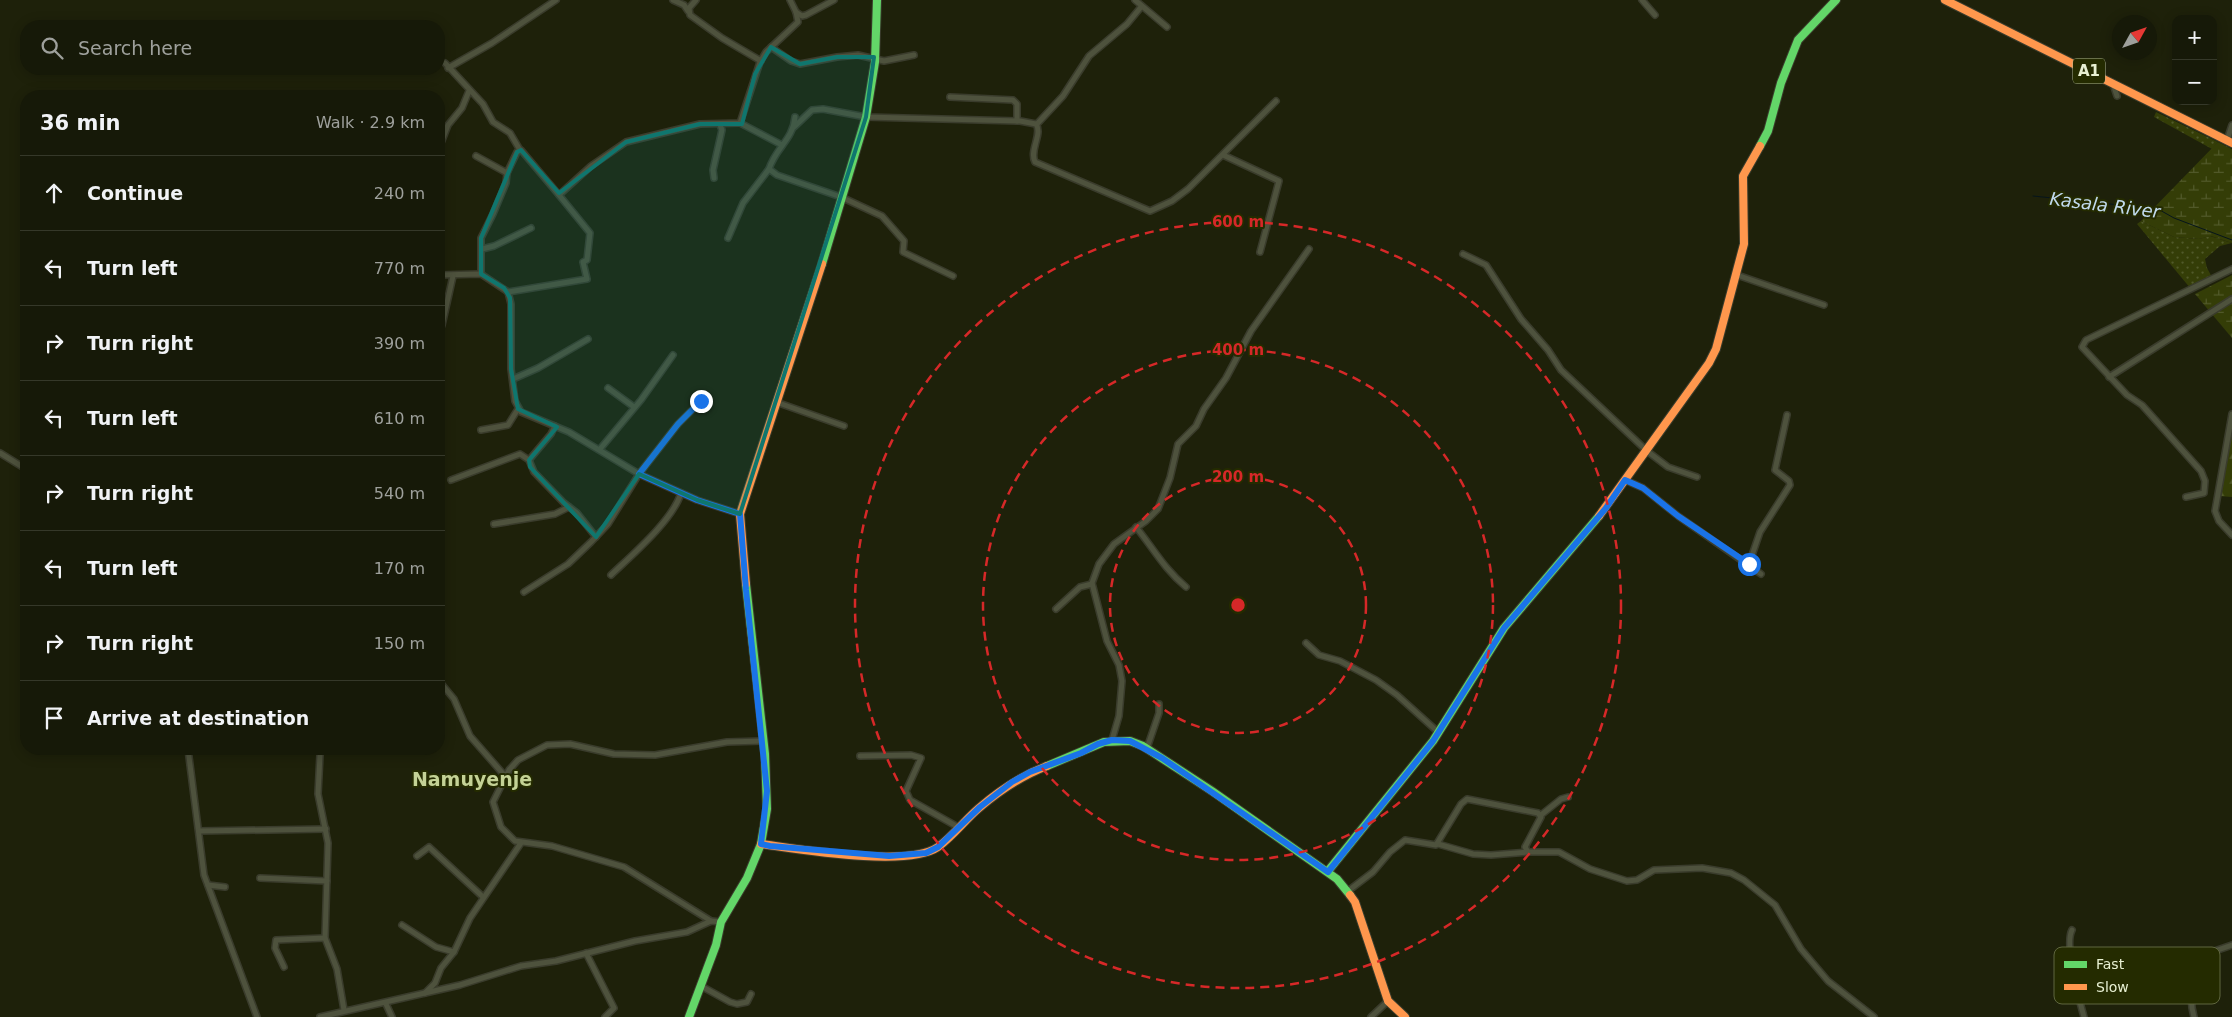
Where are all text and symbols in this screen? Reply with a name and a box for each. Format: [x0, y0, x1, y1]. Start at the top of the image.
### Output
north arrow [2112, 15, 2157, 60]
map controls [2172, 15, 2217, 105]
button: + [2172, 15, 2217, 60]
search box [20, 20, 445, 75]
icon: search [38, 34, 66, 62]
text: Search here [78, 37, 192, 59]
road number: A1 [2073, 58, 2105, 84]
button: − [2172, 60, 2217, 105]
text: 36 min [40, 111, 121, 135]
text: Walk · 2.9 km [316, 113, 425, 132]
icon: ahead [40, 179, 68, 207]
text: Continue [87, 182, 183, 204]
text: 240 m [374, 184, 425, 203]
water label: Kasala River [2049, 188, 2163, 222]
text: 600 m [1212, 213, 1264, 231]
icon: left [40, 254, 68, 282]
text: Turn left [87, 257, 178, 279]
text: 770 m [374, 259, 425, 278]
icon: right [40, 329, 68, 357]
text: Turn right [87, 332, 193, 354]
text: 390 m [374, 334, 425, 353]
text: 400 m [1212, 341, 1264, 359]
route end [690, 390, 713, 413]
icon: left [40, 404, 68, 432]
text: Turn left [87, 407, 178, 429]
text: 610 m [374, 409, 425, 428]
text: 200 m [1212, 468, 1264, 486]
icon: right [40, 479, 68, 507]
text: Turn right [87, 482, 193, 504]
text: 540 m [374, 484, 425, 503]
route start [1738, 553, 1761, 576]
icon: left [40, 554, 68, 582]
text: Turn left [87, 557, 178, 579]
text: 170 m [374, 559, 425, 578]
centre of rings [1229, 596, 1247, 614]
icon: right [40, 629, 68, 657]
text: Turn right [87, 632, 193, 654]
text: 150 m [374, 634, 425, 653]
icon: arrive [40, 704, 68, 732]
text: Arrive at destination [87, 707, 309, 729]
district label: Namuyenje [412, 768, 532, 790]
legend [2054, 947, 2220, 1004]
text: Fast [2096, 956, 2125, 972]
text: Slow [2096, 979, 2129, 995]

